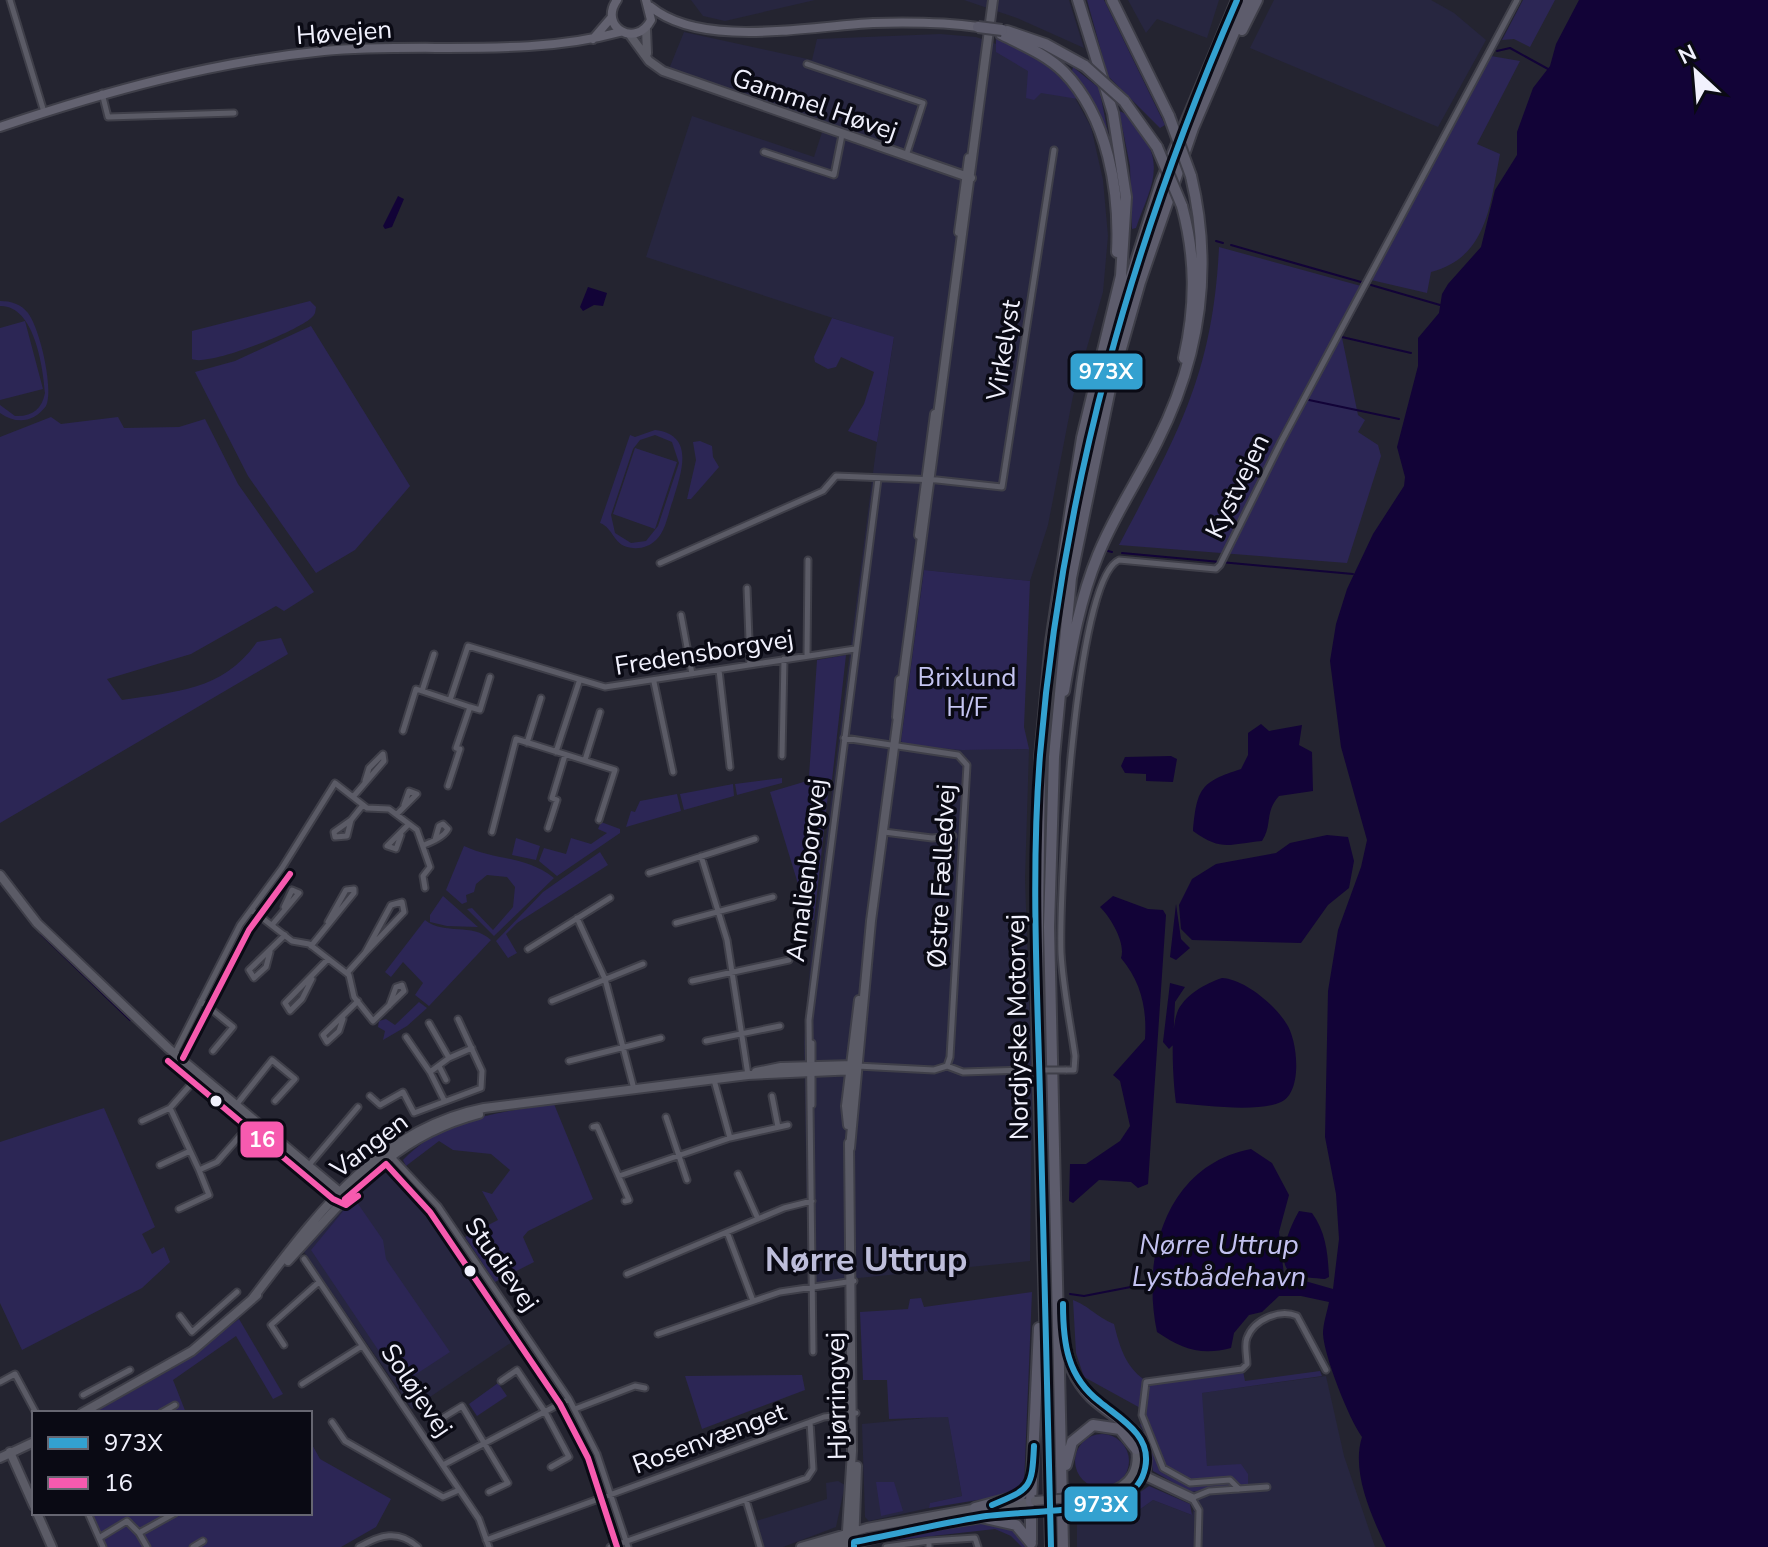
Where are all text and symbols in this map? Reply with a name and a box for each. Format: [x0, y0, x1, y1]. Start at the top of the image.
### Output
street label: Høvejen [295, 12, 393, 53]
north arrow [1656, 32, 1736, 112]
text: N [1674, 38, 1702, 72]
street label: Gammel Høvej [728, 60, 902, 149]
street label: Virkelyst [978, 296, 1029, 404]
line badge: 973X [1069, 352, 1144, 391]
text: 973X [1079, 357, 1133, 387]
street label: Kystvejen [1197, 428, 1278, 544]
street label: Fredensborgvej [612, 621, 796, 684]
park label: Brixlund H/F [918, 660, 1016, 725]
street label: Amalienborgvej [778, 776, 835, 964]
street label: Østre Fælledvej [919, 783, 964, 969]
street label: Nordjyske Motorvej [998, 914, 1037, 1140]
unlabelled marker [208, 1093, 224, 1109]
street label: Vangen [323, 1105, 415, 1187]
line badge: 16 [239, 1120, 285, 1159]
text: 16 [249, 1125, 275, 1155]
street label: Studievej [456, 1210, 547, 1318]
water label: Nørre Uttrup Lystbådehavn [1132, 1226, 1306, 1296]
district label: Nørre Uttrup [765, 1237, 967, 1283]
unlabelled marker [462, 1263, 478, 1279]
street label: Hjørringvej [818, 1332, 855, 1460]
street label: Soløjevej [373, 1337, 461, 1444]
street label: Rosenvænget [628, 1394, 792, 1482]
legend [32, 1411, 312, 1515]
text: 973X [104, 1427, 163, 1459]
text: 16 [104, 1467, 133, 1499]
line badge: 973X [1063, 1485, 1139, 1523]
text: 973X [1074, 1490, 1128, 1520]

